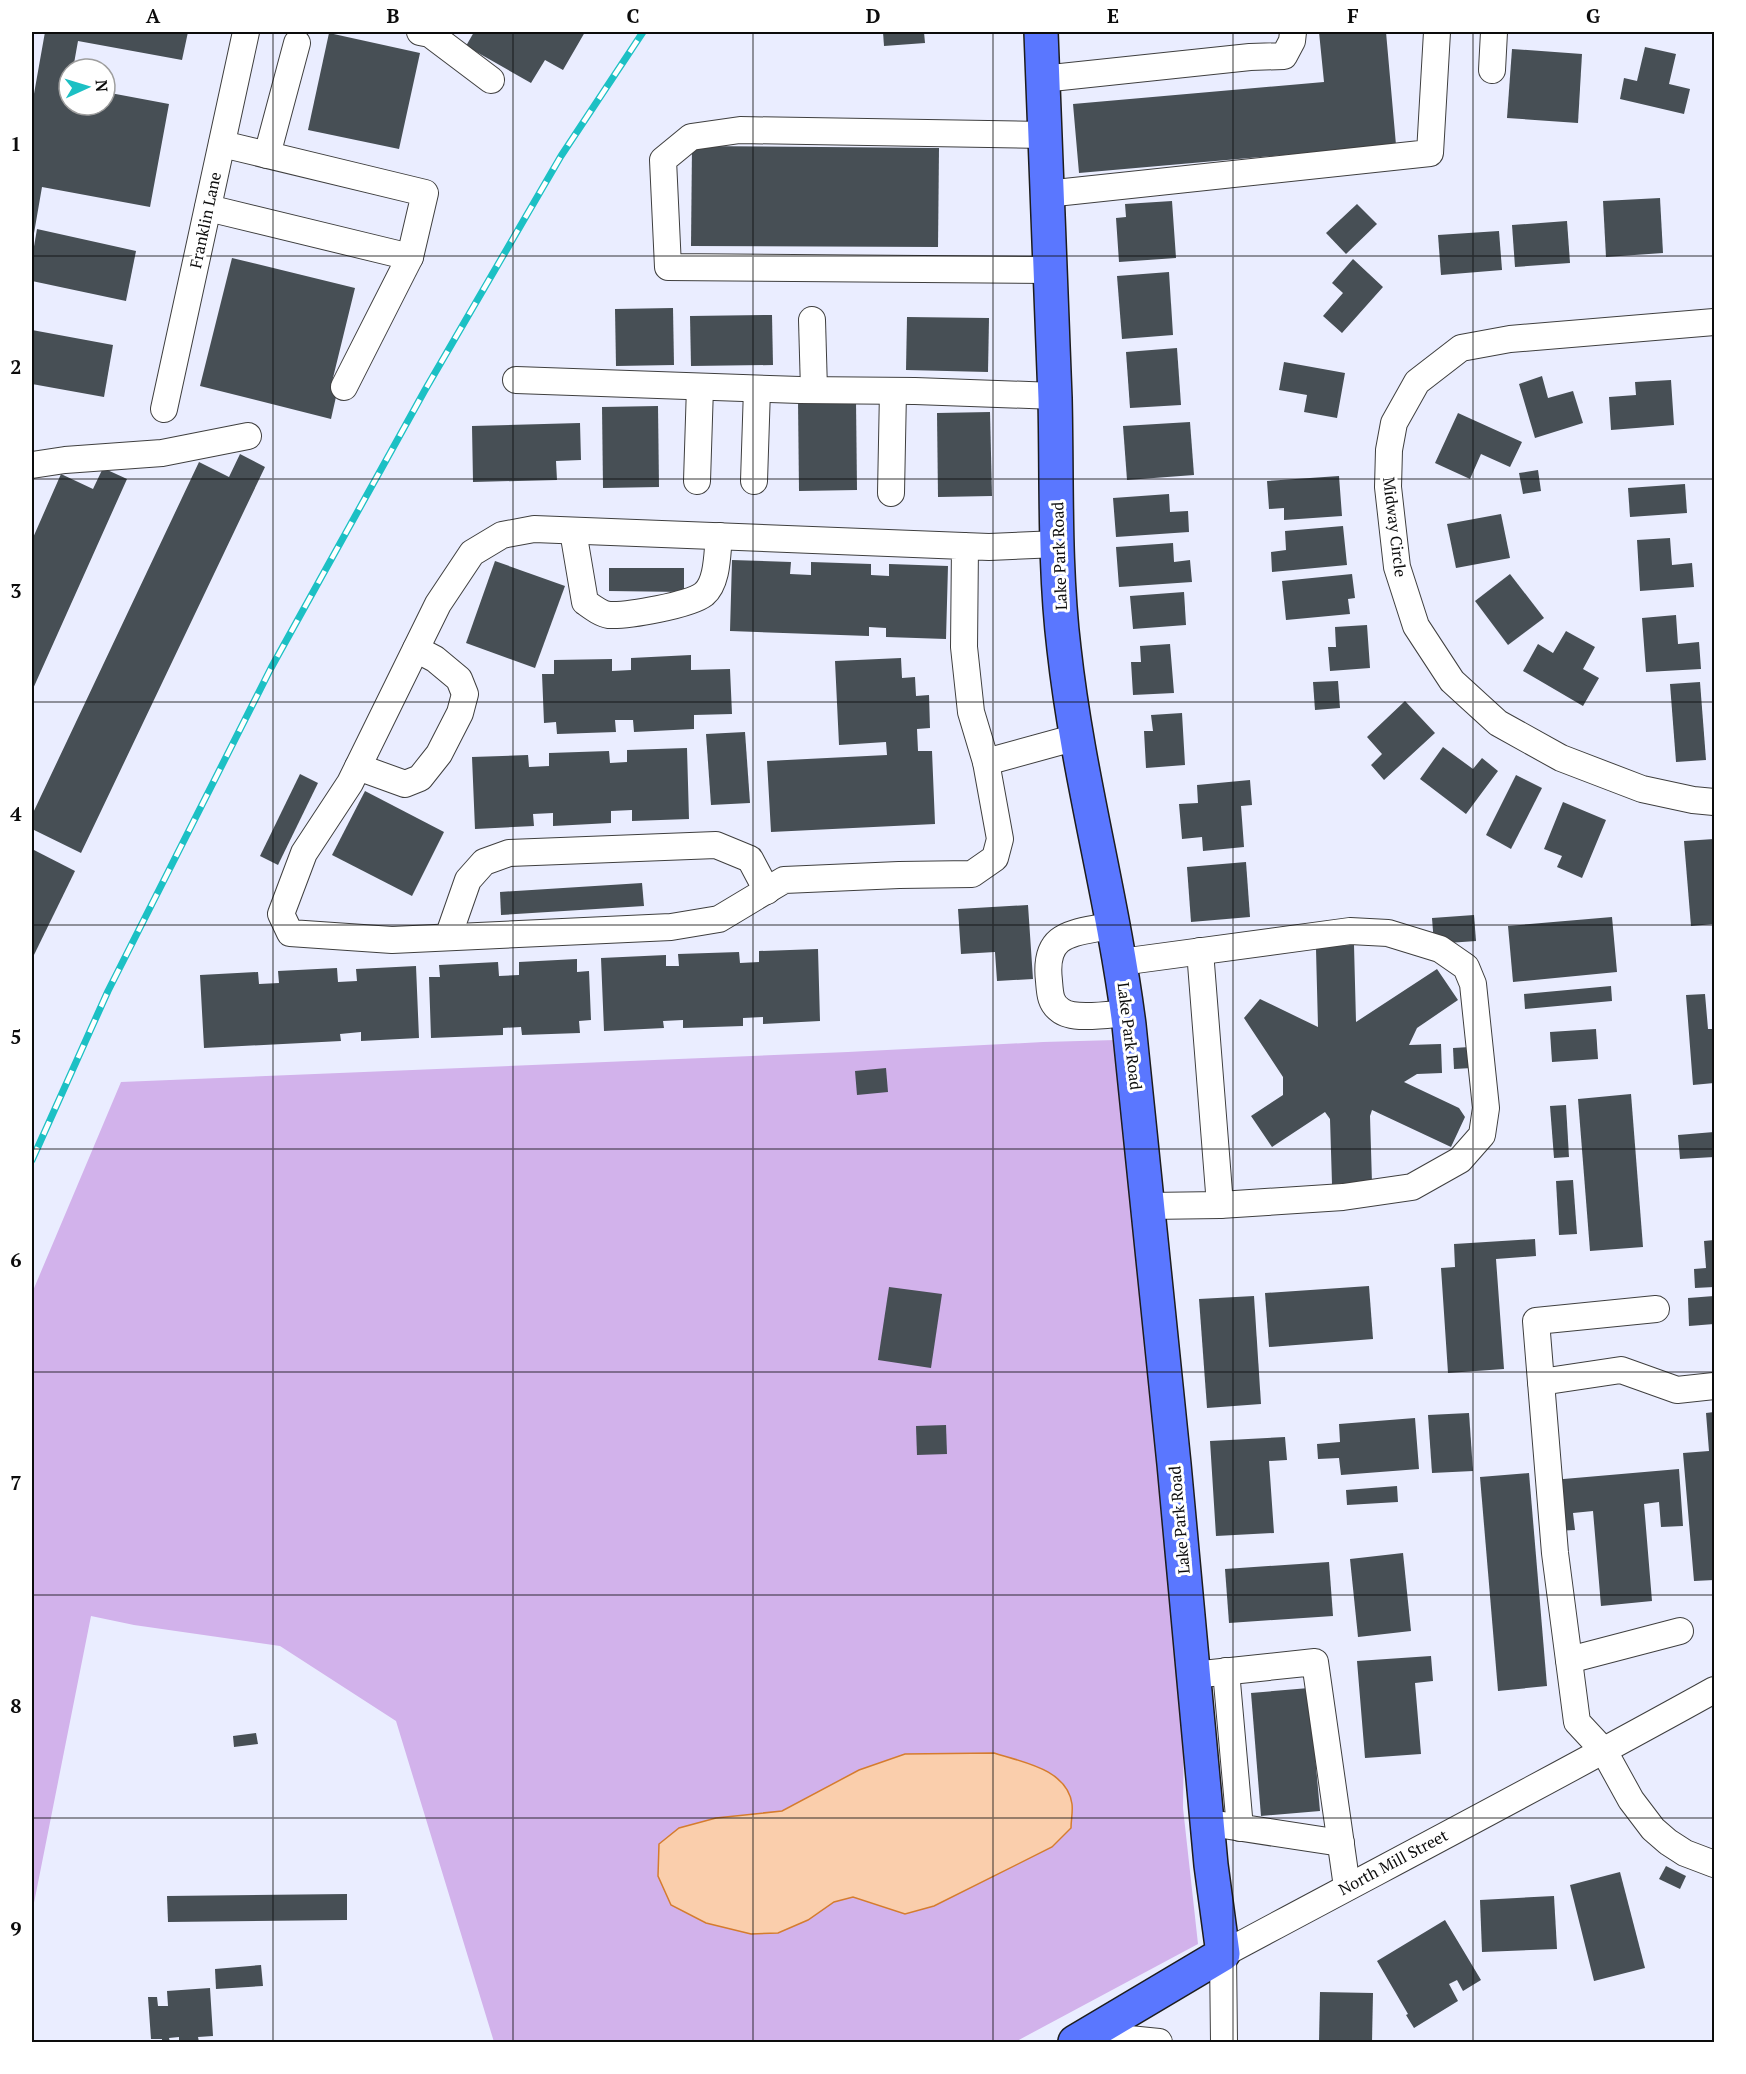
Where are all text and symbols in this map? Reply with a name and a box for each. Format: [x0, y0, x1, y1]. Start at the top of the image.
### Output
text: A [146, 2, 161, 29]
text: B [387, 2, 400, 29]
text: C [626, 2, 640, 29]
text: D [866, 2, 880, 29]
text: E [1107, 2, 1119, 29]
text: F [1347, 2, 1359, 29]
text: G [1586, 2, 1600, 29]
north arrow [57, 57, 117, 117]
text: N [91, 79, 113, 93]
text: 1 [10, 130, 22, 157]
street label: Franklin Lane [184, 170, 226, 270]
text: 2 [10, 353, 22, 380]
street label: Midway Circle [1378, 476, 1412, 578]
street label: Lake Park Road [1046, 501, 1072, 611]
text: 3 [10, 577, 22, 604]
text: 4 [10, 800, 22, 827]
street label: Lake Park Road [1112, 981, 1148, 1091]
text: 5 [10, 1023, 22, 1050]
text: 6 [10, 1246, 22, 1273]
street label: Lake Park Road [1163, 1465, 1195, 1575]
text: 7 [10, 1469, 22, 1496]
text: 8 [10, 1692, 22, 1719]
street label: North Mill Street [1334, 1824, 1452, 1900]
text: 9 [10, 1915, 22, 1942]

